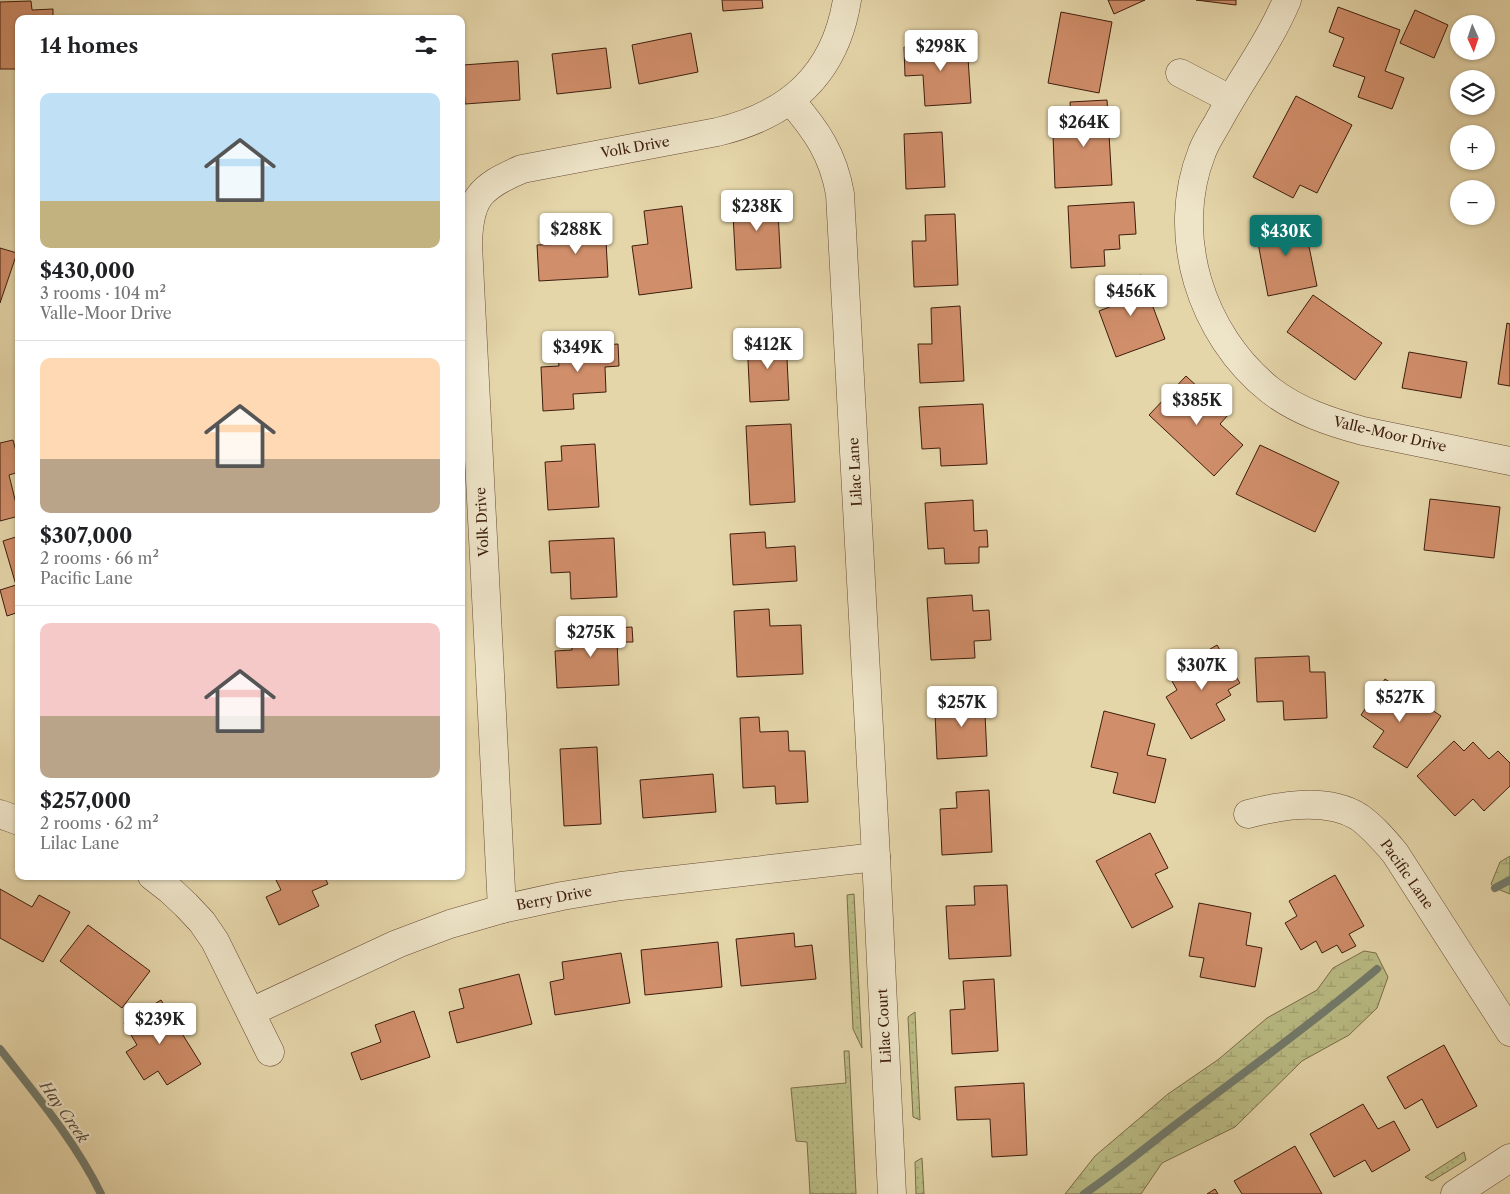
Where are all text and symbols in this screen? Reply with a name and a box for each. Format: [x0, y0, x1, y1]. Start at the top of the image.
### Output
north arrow [1450, 15, 1495, 60]
map controls [1450, 15, 1495, 225]
pin: $298K [906, 30, 976, 72]
icon: filters [412, 31, 440, 59]
text: 14 homes [40, 33, 138, 58]
text: $298K [916, 36, 966, 56]
button: layers [1450, 70, 1495, 115]
pin: $264K [1049, 106, 1119, 148]
text: $264K [1059, 112, 1109, 132]
icon: home [195, 125, 285, 215]
button: + [1450, 125, 1495, 170]
street label: Volk Drive [598, 132, 671, 162]
button: − [1450, 180, 1495, 225]
pin: $238K [722, 190, 792, 232]
text: $238K [732, 196, 782, 216]
pin: $288K [541, 212, 611, 255]
pin: $430K [1251, 214, 1321, 257]
text: $288K [551, 219, 601, 239]
text: $430K [1261, 221, 1311, 241]
text: $430,000 [40, 258, 135, 283]
pin: $456K [1096, 274, 1166, 317]
text: $456K [1106, 281, 1156, 301]
text: 3 rooms · 104 m² [40, 283, 166, 303]
text: Valle-Moor Drive [40, 303, 172, 323]
pin: $412K [733, 328, 803, 370]
pin: $349K [543, 330, 613, 373]
text: $412K [744, 334, 792, 354]
text: $349K [553, 337, 603, 357]
pin: $385K [1162, 384, 1232, 426]
text: $385K [1172, 390, 1222, 410]
icon: home [195, 391, 285, 481]
street label: Valle-Moor Drive [1331, 412, 1448, 456]
street label: Lilac Lane [844, 437, 866, 507]
street label: Volk Drive [471, 487, 493, 558]
text: $307,000 [40, 523, 132, 548]
text: 2 rooms · 66 m² [40, 548, 159, 568]
text: Pacific Lane [40, 568, 133, 588]
pin: $275K [556, 616, 626, 658]
text: $275K [567, 622, 615, 642]
pin: $307K [1167, 648, 1237, 691]
text: $307K [1177, 655, 1227, 675]
icon: home [195, 656, 285, 746]
pin: $527K [1365, 680, 1435, 723]
pin: $257K [927, 686, 997, 728]
text: $527K [1376, 687, 1424, 707]
text: $257K [938, 692, 986, 712]
text: $257,000 [40, 788, 131, 813]
text: 2 rooms · 62 m² [40, 813, 159, 833]
text: Lilac Lane [40, 833, 119, 853]
street label: Pacific Lane [1376, 836, 1438, 913]
street label: Berry Drive [515, 882, 594, 914]
street label: Lilac Court [873, 988, 895, 1064]
pin: $239K [125, 1002, 195, 1045]
text: $239K [135, 1009, 185, 1029]
water label: Hay Creek [35, 1076, 93, 1147]

